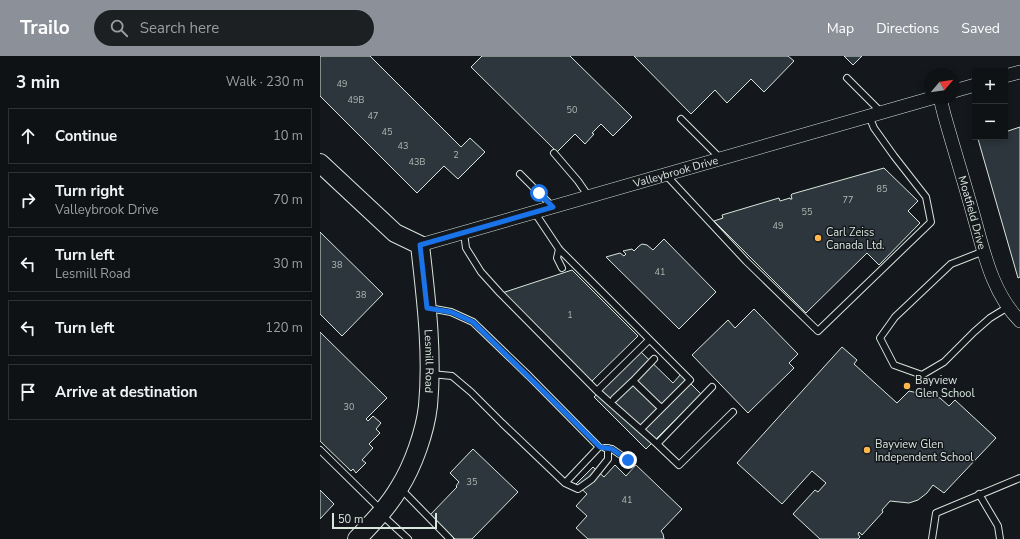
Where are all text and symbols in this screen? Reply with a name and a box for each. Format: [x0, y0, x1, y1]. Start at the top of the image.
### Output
search box [94, 10, 374, 46]
text: Trailo [20, 15, 70, 41]
icon: search [108, 17, 130, 39]
text: Search here [140, 18, 219, 38]
text: Map [827, 19, 854, 38]
text: Directions [876, 19, 939, 38]
text: Saved [961, 19, 1000, 38]
north arrow [924, 68, 960, 104]
map controls [972, 68, 1008, 140]
button: + [972, 68, 1008, 104]
text: 3 min [16, 71, 60, 94]
text: Walk · 230 m [226, 73, 304, 91]
house number: 49 [337, 78, 347, 90]
house number: 49B [348, 94, 364, 106]
house number: 50 [567, 104, 577, 116]
button: − [972, 104, 1008, 140]
house number: 47 [368, 110, 378, 122]
icon: ahead [17, 125, 39, 147]
text: Continue [55, 126, 117, 146]
house number: 45 [382, 126, 392, 138]
text: 10 m [273, 127, 303, 145]
house number: 43 [398, 140, 408, 152]
house number: 2 [453, 149, 459, 161]
street label: Valleybrook Drive [631, 153, 720, 192]
house number: 43B [409, 156, 425, 168]
street label: Moatfield Drive [954, 174, 990, 251]
text: Turn right [55, 181, 124, 201]
house number: 85 [877, 183, 887, 195]
route start [530, 184, 548, 202]
icon: right [17, 189, 39, 211]
text: 70 m [273, 191, 303, 209]
house number: 77 [843, 194, 853, 206]
text: Valleybrook Drive [55, 201, 159, 219]
house number: 55 [802, 206, 812, 218]
house number: 49 [773, 220, 783, 232]
place label: Carl Zeiss Canada Ltd. [826, 225, 885, 253]
marker: Carl Zeiss Canada Ltd. [813, 233, 823, 243]
text: Turn left [55, 245, 114, 265]
icon: left [17, 253, 39, 275]
text: 30 m [273, 255, 303, 273]
house number: 38 [332, 259, 342, 271]
text: Lesmill Road [55, 265, 131, 283]
house number: 41 [655, 266, 665, 278]
house number: 38 [356, 289, 366, 301]
house number: 1 [567, 309, 573, 321]
icon: left [17, 317, 39, 339]
text: Turn left [55, 318, 114, 338]
text: 120 m [265, 319, 303, 337]
street label: Lesmill Road [420, 329, 437, 394]
place label: Bayview Glen School [915, 373, 975, 401]
icon: arrive [17, 381, 39, 403]
marker: Bayview Glen School [902, 381, 912, 391]
text: Arrive at destination [55, 382, 198, 402]
house number: 30 [344, 401, 354, 413]
place label: Bayview Glen Independent School [875, 437, 974, 465]
marker: Bayview Glen Independent School [862, 445, 872, 455]
route end [619, 451, 637, 469]
house number: 35 [467, 476, 477, 488]
house number: 41 [622, 494, 632, 506]
scale bar [332, 511, 437, 530]
text: 50 m [338, 512, 363, 527]

